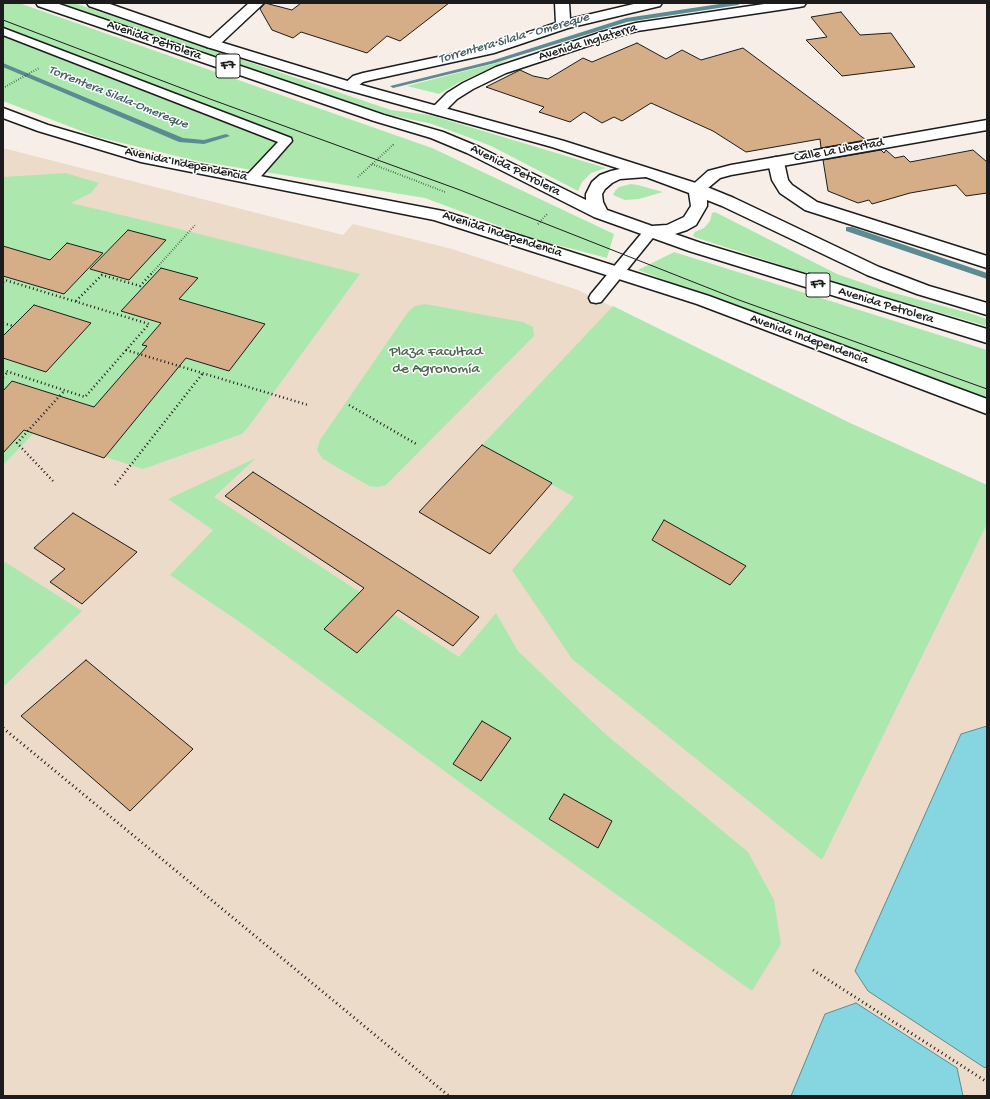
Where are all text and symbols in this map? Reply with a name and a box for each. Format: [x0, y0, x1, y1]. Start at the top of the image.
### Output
water label: Torrentera Silala - Omereque [437, 10, 591, 68]
street label: Avenida Petrolera [105, 18, 203, 64]
street label: Avenida Inglaterra [537, 21, 639, 65]
road number: F7 [216, 54, 240, 78]
water label: Torrentera Silala-Omereque [46, 63, 190, 133]
street label: Calle La Libertad [793, 135, 885, 167]
street label: Avenida Petrolera [467, 142, 563, 200]
street label: Avenida Independencia [123, 144, 249, 186]
street label: Avenida Independencia [440, 208, 564, 262]
road number: F7 [806, 273, 830, 297]
street label: Avenida Petrolera [836, 284, 936, 328]
street label: Avenida Independencia [748, 311, 870, 369]
park label: Plaza Facultad de Agronomía [389, 344, 483, 379]

